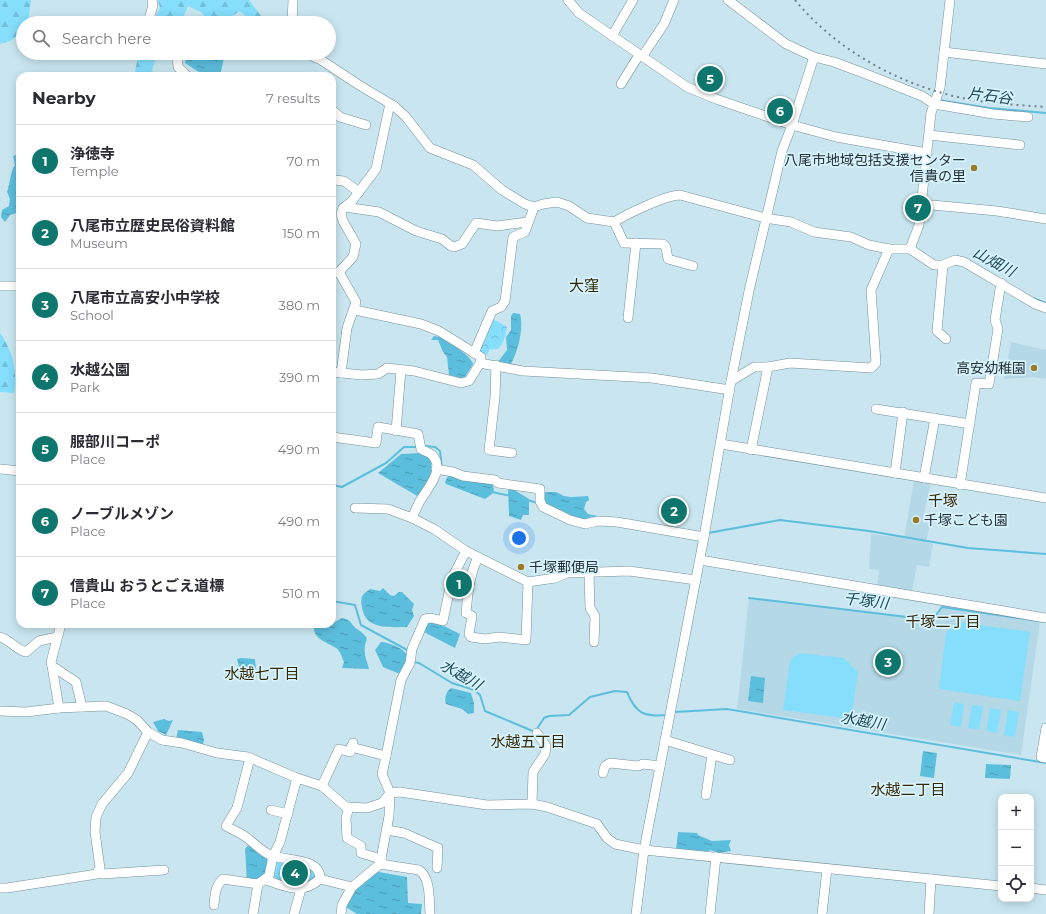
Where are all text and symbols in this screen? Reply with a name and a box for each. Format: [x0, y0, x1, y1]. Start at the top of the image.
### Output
search box [16, 16, 336, 60]
icon: search [30, 27, 52, 49]
text: Search here [62, 29, 151, 48]
pin: 5 [697, 64, 723, 94]
water label: 片石谷 [967, 83, 1016, 108]
text: Nearby [32, 88, 96, 108]
text: 7 results [266, 90, 320, 106]
pin: 6 [767, 96, 793, 126]
text: 浄徳寺 [70, 144, 115, 163]
place label: 八尾市地域包括支援センター 信貴の里 [784, 151, 966, 185]
text: 1 [42, 153, 48, 169]
text: 70 m [287, 153, 320, 169]
text: Temple [70, 163, 119, 179]
marker: 八尾市地域包括支援センター 信貴の里 [969, 163, 979, 173]
pin: 7 [905, 193, 931, 223]
text: 八尾市立歴史民俗資料館 [70, 216, 235, 235]
text: 2 [41, 225, 49, 241]
text: 150 m [282, 225, 320, 241]
text: Museum [70, 235, 128, 251]
water label: 山畑川 [970, 243, 1020, 281]
district label: 大窪 [569, 276, 599, 295]
text: 八尾市立高安小中学校 [70, 288, 220, 307]
text: 3 [41, 297, 49, 313]
text: 380 m [279, 297, 320, 313]
text: School [70, 307, 114, 323]
place label: 高安幼稚園 [956, 359, 1026, 377]
text: 水越公園 [70, 360, 130, 379]
marker: 高安幼稚園 [1029, 363, 1039, 373]
text: 4 [41, 369, 49, 385]
text: 390 m [279, 369, 320, 385]
text: Park [70, 379, 100, 395]
text: 服部川コーポ [70, 432, 160, 451]
text: 5 [41, 441, 49, 457]
text: 490 m [278, 441, 320, 457]
text: Place [70, 451, 106, 467]
district label: 千塚 [928, 491, 958, 510]
pin: 2 [661, 496, 687, 526]
text: ノーブルメゾン [70, 504, 174, 523]
place label: 千塚こども園 [924, 511, 1008, 529]
text: 6 [41, 513, 49, 529]
text: 490 m [278, 513, 320, 529]
marker: 千塚こども園 [911, 515, 921, 525]
text: Place [70, 523, 106, 539]
your location [509, 528, 529, 548]
place label: 千塚郵便局 [529, 558, 599, 576]
marker: 千塚郵便局 [516, 562, 526, 572]
pin: 1 [446, 569, 472, 599]
text: 信貴山 おうとごえ道標 [70, 576, 224, 595]
text: 7 [41, 585, 49, 601]
text: 510 m [282, 585, 320, 601]
water label: 千塚川 [843, 588, 892, 613]
text: Place [70, 595, 106, 611]
district label: 千塚二丁目 [905, 612, 981, 631]
pin: 3 [875, 647, 901, 677]
water label: 水越川 [437, 655, 487, 695]
district label: 水越七丁目 [224, 664, 300, 683]
water label: 水越川 [839, 707, 889, 734]
district label: 水越五丁目 [490, 732, 566, 751]
district label: 水越二丁目 [870, 780, 946, 799]
map controls [998, 794, 1034, 902]
button: + [998, 794, 1034, 830]
button: − [998, 830, 1034, 866]
pin: 4 [282, 858, 308, 888]
button: locate [998, 866, 1034, 902]

